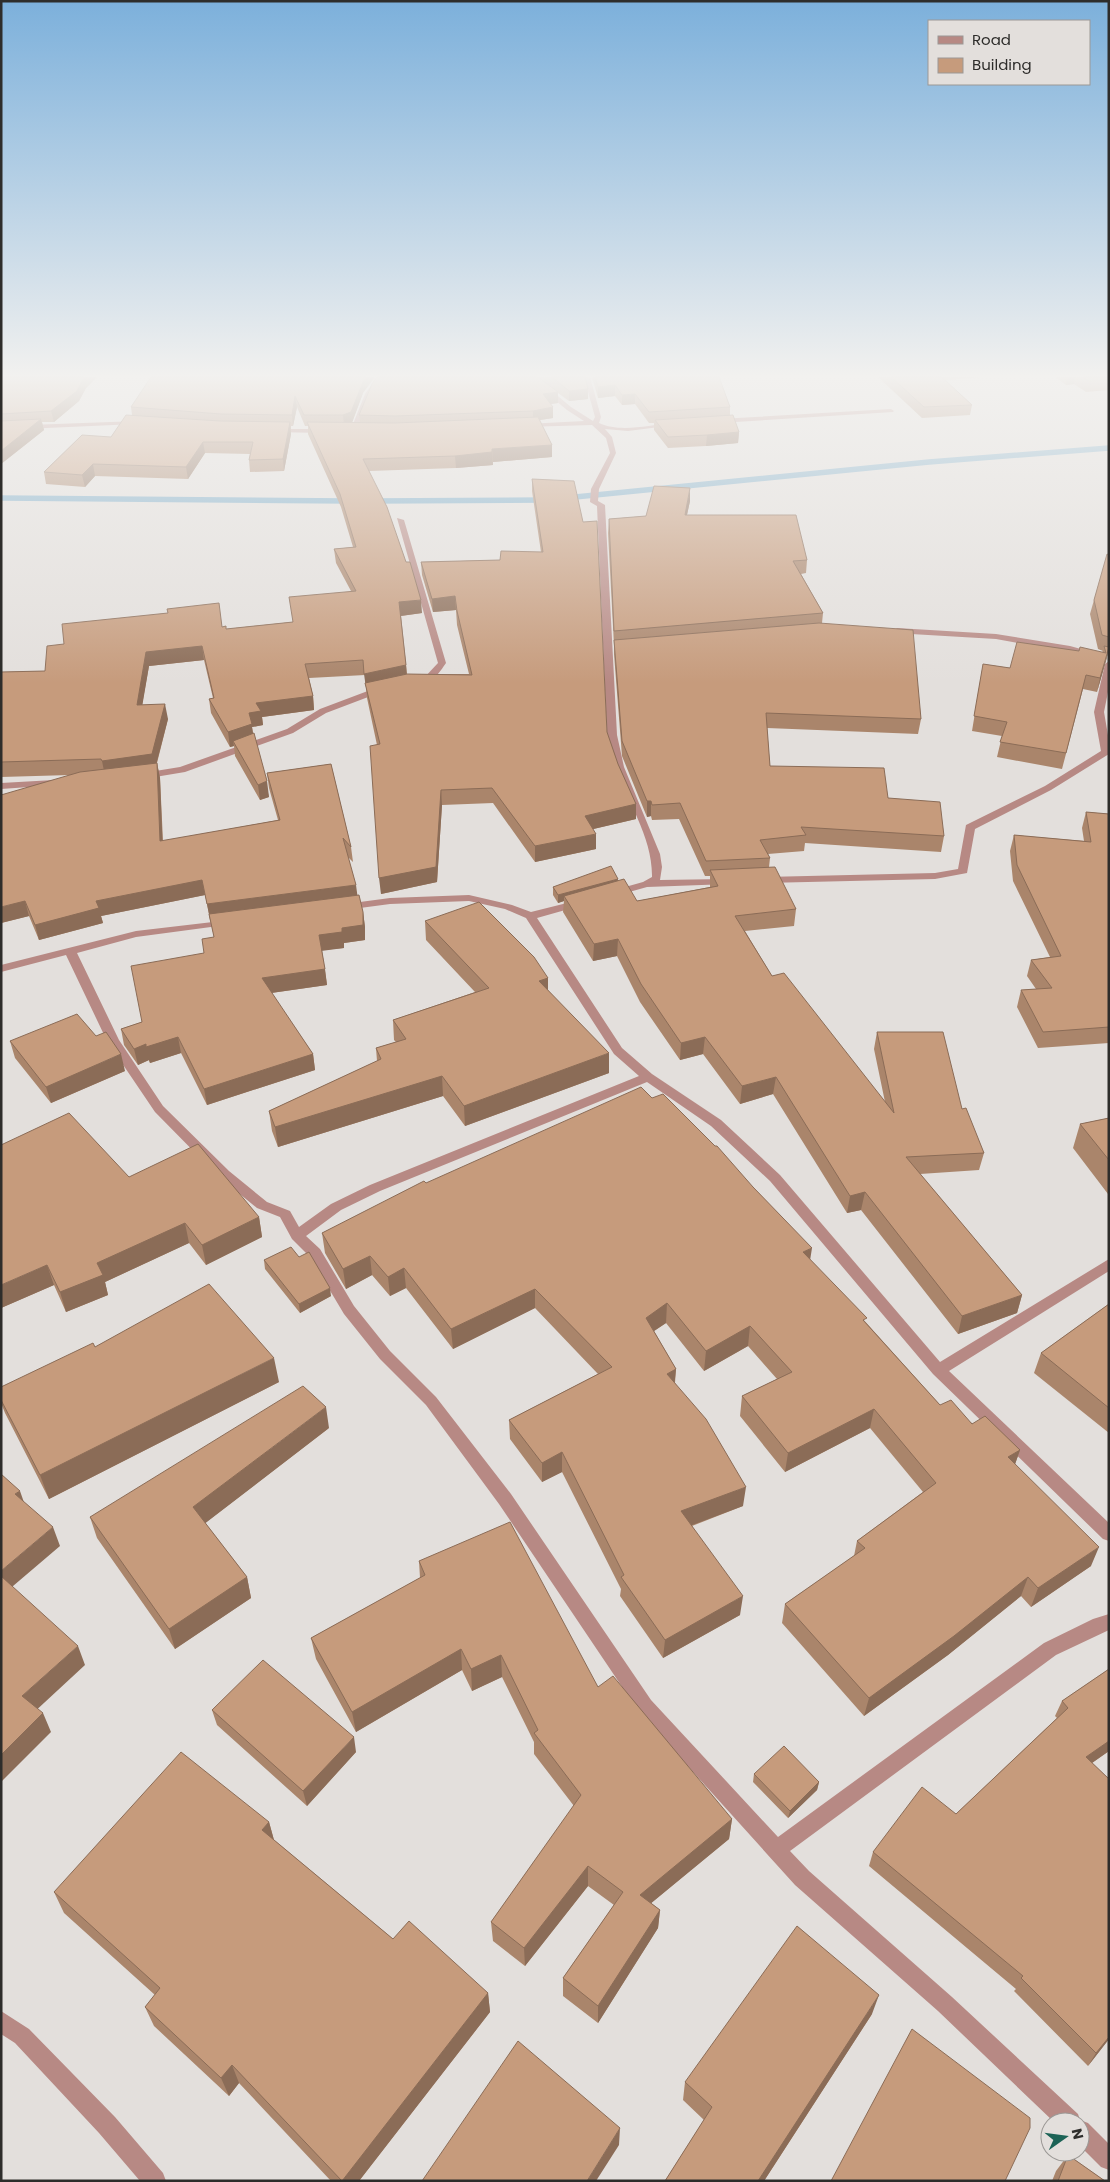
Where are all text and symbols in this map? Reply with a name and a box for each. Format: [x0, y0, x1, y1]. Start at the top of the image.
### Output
legend [928, 20, 1090, 85]
text: Road [972, 29, 1011, 50]
text: Building [972, 54, 1032, 75]
north arrow [1040, 2112, 1090, 2162]
text: N [1067, 2126, 1089, 2141]

